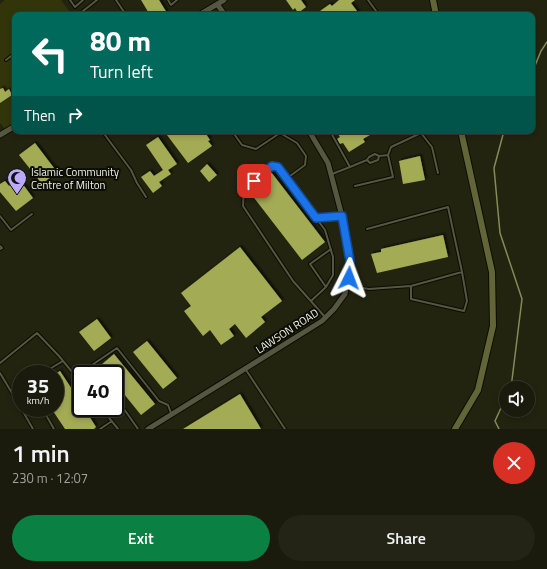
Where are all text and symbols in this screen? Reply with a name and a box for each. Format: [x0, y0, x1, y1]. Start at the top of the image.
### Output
text: 80 m [90, 19, 151, 62]
icon: left [24, 28, 76, 80]
text: Turn left [90, 58, 153, 85]
text: Then [24, 104, 56, 127]
icon: right [64, 104, 86, 126]
place label: Islamic Community Centre of Milton [31, 164, 120, 193]
pin [237, 164, 271, 198]
mosque icon: Islamic Community Centre of Milton [6, 167, 28, 195]
icon: arrive [243, 170, 265, 192]
position arrow [328, 257, 370, 299]
street label: LAWSON ROAD [252, 305, 322, 357]
speed limit sign: 40 [72, 365, 124, 417]
text: 35 [27, 370, 49, 401]
map controls [499, 381, 535, 417]
button: sound [499, 381, 535, 417]
text: km/h [27, 393, 49, 408]
text: 1 min [12, 435, 70, 471]
button: close [493, 442, 535, 484]
text: 230 m · 12:07 [12, 468, 88, 488]
button: Exit [12, 515, 270, 561]
button: Share [278, 515, 535, 561]

